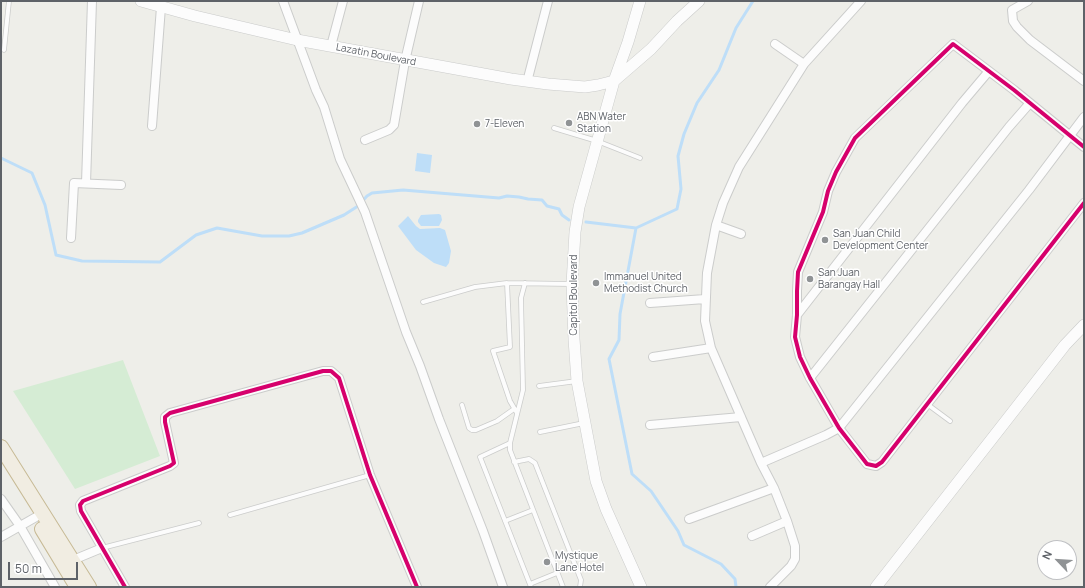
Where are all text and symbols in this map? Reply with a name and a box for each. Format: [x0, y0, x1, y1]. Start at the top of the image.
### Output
street label: Lazatin Boulevard [335, 41, 417, 69]
place label: ABN Water Station [577, 111, 626, 134]
place label: 7-Eleven [485, 118, 524, 130]
marker: ABN Water Station [564, 118, 574, 128]
marker: 7-Eleven [472, 119, 482, 129]
place label: San Juan Child Development Center [833, 228, 928, 252]
marker: San Juan Child Development Center [820, 235, 830, 245]
street label: Capitol Boulevard [568, 255, 580, 335]
place label: San Juan Barangay Hall [818, 267, 880, 290]
place label: Immanuel United Methodist Church [604, 271, 688, 294]
marker: San Juan Barangay Hall [805, 274, 815, 284]
marker: Immanuel United Methodist Church [591, 278, 601, 288]
north arrow [1037, 540, 1077, 580]
text: N [1038, 548, 1055, 562]
place label: Mystique Lane Hotel [555, 550, 604, 574]
scale bar [10, 554, 80, 580]
marker: Mystique Lane Hotel [542, 557, 552, 567]
text: 50 m [15, 560, 42, 577]

